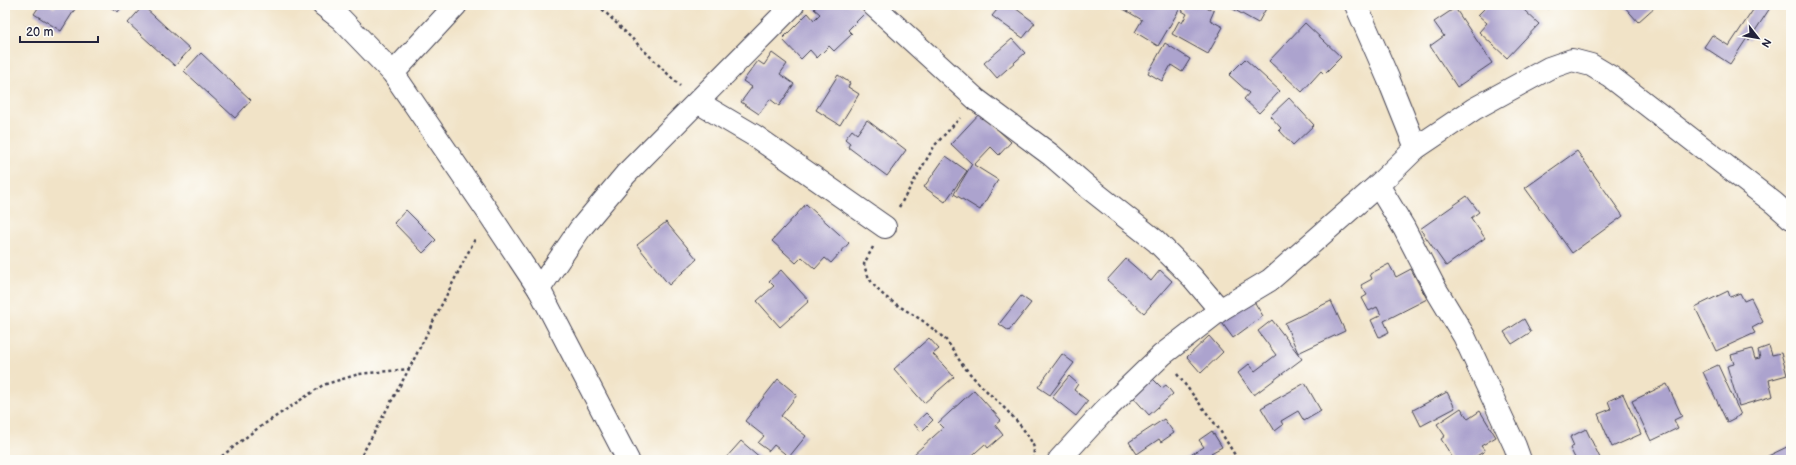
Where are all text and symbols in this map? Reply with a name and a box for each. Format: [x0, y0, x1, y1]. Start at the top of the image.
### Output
scale bar [20, 18, 98, 44]
north arrow [1738, 18, 1778, 58]
text: 20 m [26, 25, 53, 40]
text: N [1758, 36, 1774, 50]

